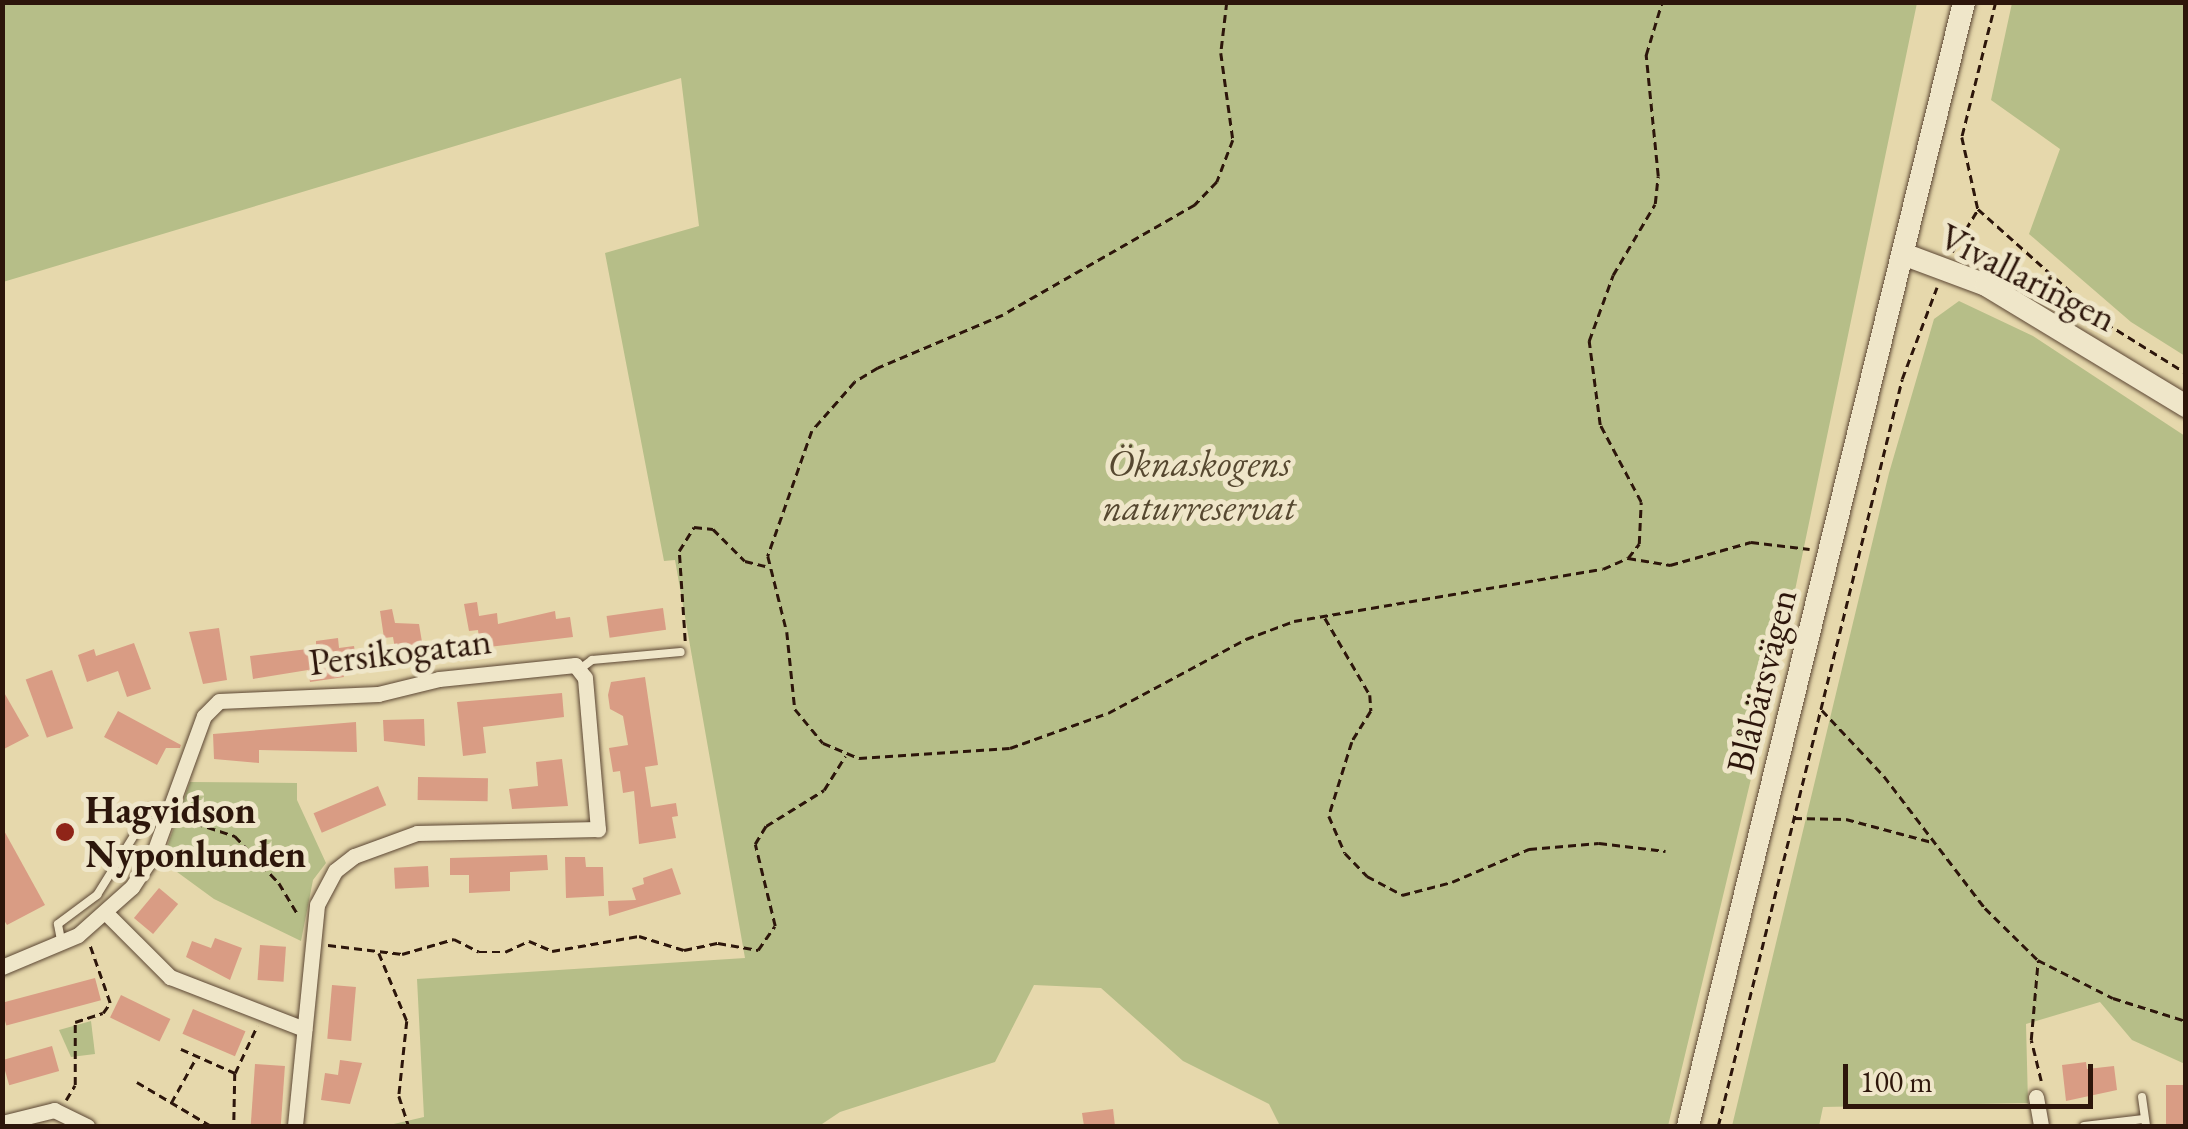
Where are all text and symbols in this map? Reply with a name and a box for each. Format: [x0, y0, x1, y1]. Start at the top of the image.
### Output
street label: Vivallaringen [1932, 213, 2124, 341]
park label: Öknaskogens naturreservat [1102, 440, 1296, 530]
street label: Blåbärsvägen [1716, 584, 1806, 778]
street label: Persikogatan [306, 617, 494, 685]
place label: Hagvidson Nyponlunden [85, 787, 306, 876]
marker: Hagvidson Nyponlunden [54, 821, 76, 843]
scale bar [1848, 1044, 2098, 1106]
text: 100 m [1860, 1062, 1933, 1101]

